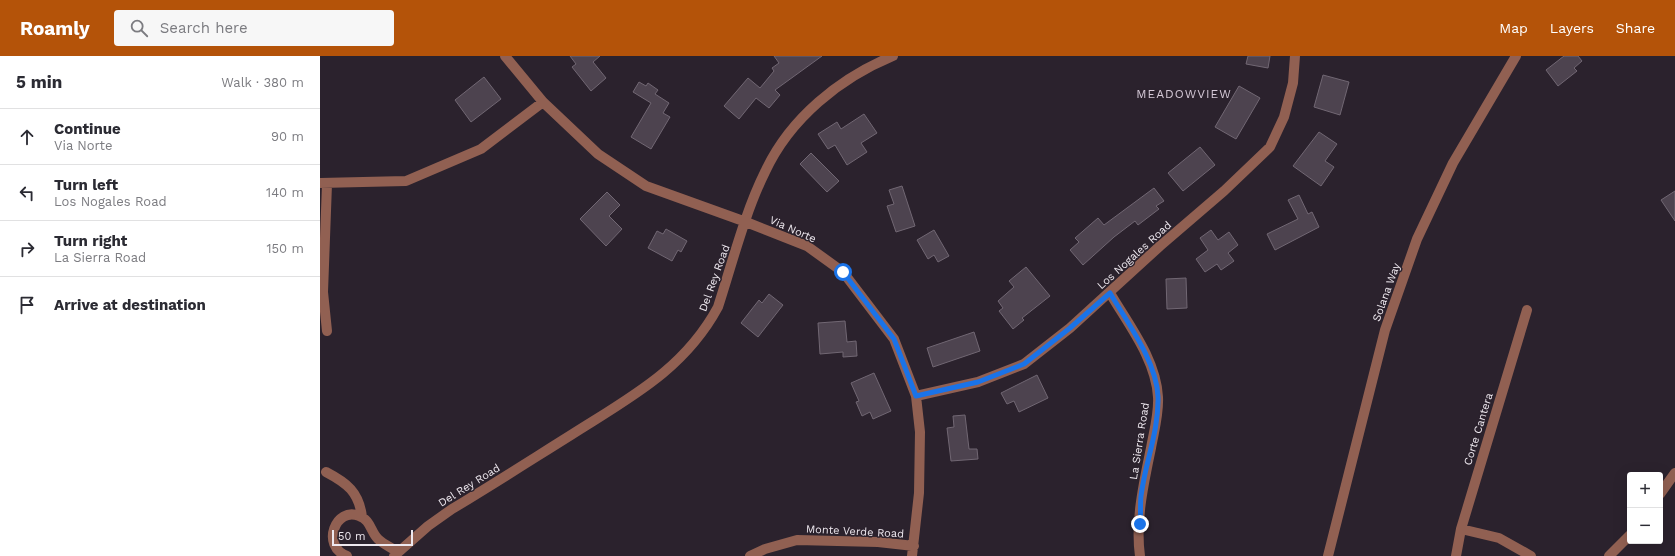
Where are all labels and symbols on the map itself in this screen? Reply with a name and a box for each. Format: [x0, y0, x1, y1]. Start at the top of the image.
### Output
district label: MEADOWVIEW [1136, 87, 1232, 101]
street label: Via Norte [768, 213, 818, 245]
street label: Los Nogales Road [1095, 219, 1174, 292]
street label: Del Rey Road [696, 243, 733, 313]
street label: Solana Way [1370, 261, 1403, 323]
route start [834, 263, 852, 281]
street label: Corte Cantera [1461, 391, 1496, 467]
street label: La Sierra Road [1127, 402, 1152, 481]
street label: Del Rey Road [436, 461, 502, 510]
route end [1131, 515, 1149, 533]
street label: Monte Verde Road [806, 522, 904, 541]
scale bar [332, 528, 413, 547]

